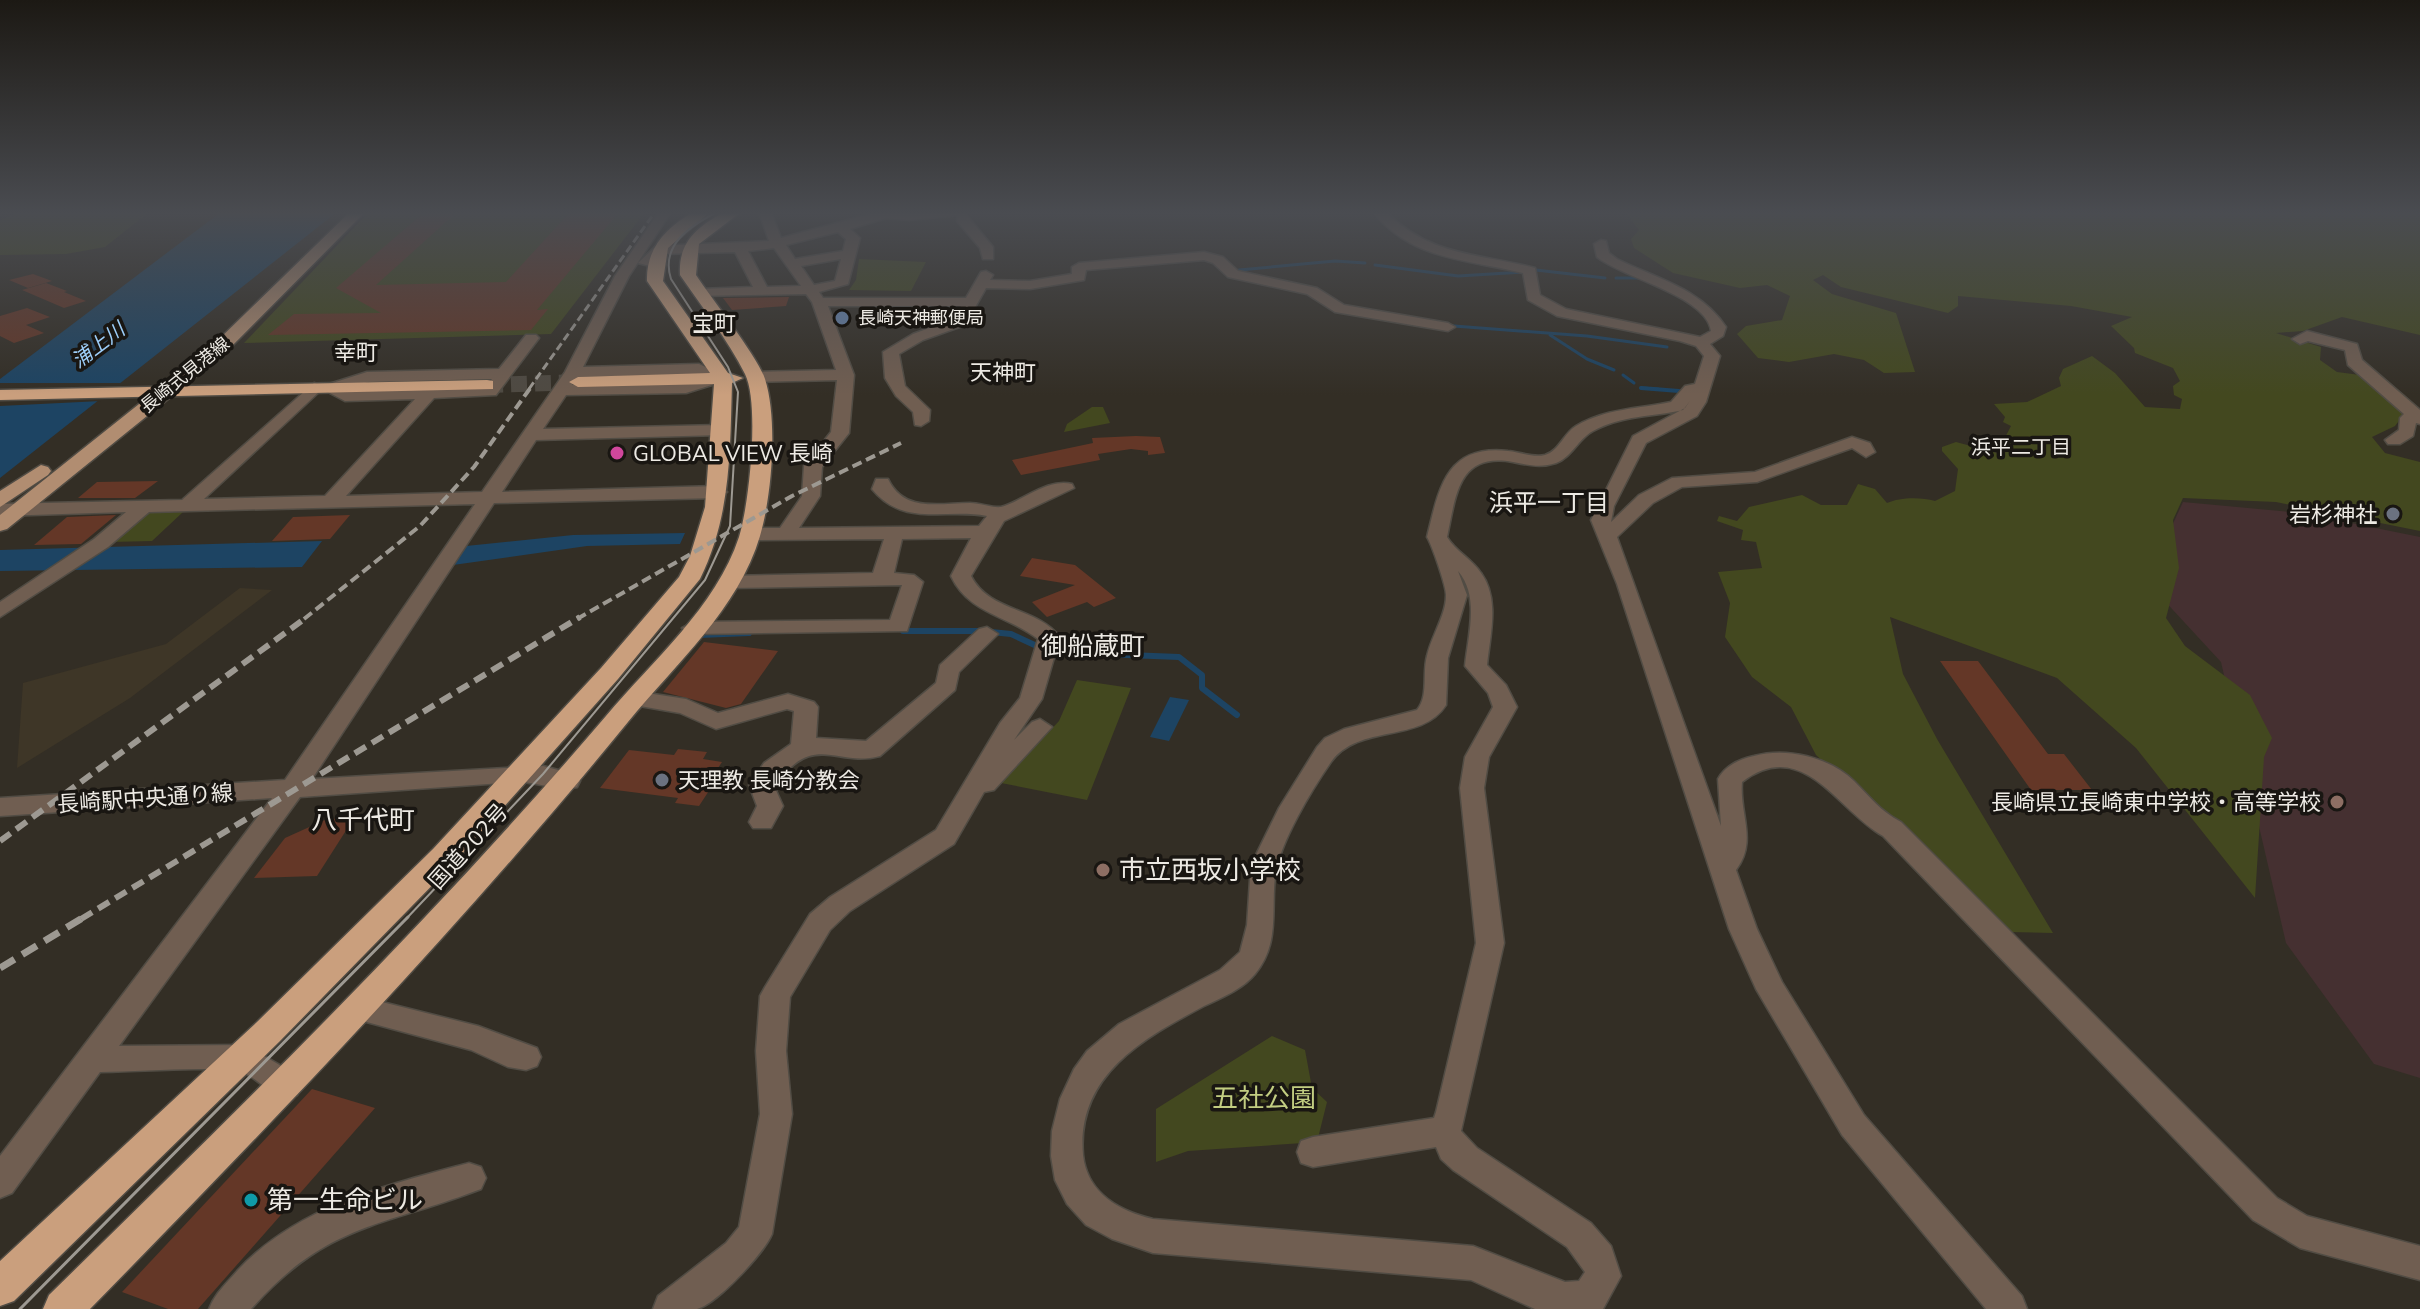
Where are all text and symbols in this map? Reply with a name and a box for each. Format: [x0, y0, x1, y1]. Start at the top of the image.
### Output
place label: 長崎天神郵便局 [858, 306, 984, 330]
district label: 宝町 [692, 309, 736, 339]
marker: 長崎天神郵便局 [833, 309, 851, 327]
water label: 浦上川 [66, 315, 132, 374]
street label: 長崎式見港線 [135, 332, 235, 418]
district label: 幸町 [334, 338, 378, 368]
district label: 天神町 [970, 358, 1036, 388]
district label: 浜平二丁目 [1971, 434, 2071, 461]
place label: GLOBAL VIEW 長崎 [633, 439, 833, 469]
marker: GLOBAL VIEW 長崎 [608, 444, 626, 462]
district label: 浜平一丁目 [1489, 487, 1609, 519]
place label: 岩杉神社 [2289, 500, 2377, 530]
marker: 岩杉神社 [2384, 505, 2402, 523]
district label: 御船蔵町 [1041, 629, 1145, 664]
place label: 天理教 長崎分教会 [678, 766, 860, 796]
marker: 天理教 長崎分教会 [653, 771, 671, 789]
street label: 長崎駅中央通り線 [56, 778, 234, 820]
place label: 長崎県立長崎東中学校・高等学校 [1991, 788, 2321, 818]
marker: 長崎県立長崎東中学校・高等学校 [2328, 793, 2346, 811]
street label: 国道202号 [422, 797, 515, 896]
district label: 八千代町 [311, 803, 415, 838]
place label: 市立西坂小学校 [1119, 853, 1301, 888]
marker: 市立西坂小学校 [1094, 861, 1112, 879]
park label: 五社公園 [1212, 1081, 1316, 1116]
place label: 第一生命ビル [267, 1183, 423, 1218]
marker: 第一生命ビル [242, 1191, 260, 1209]

